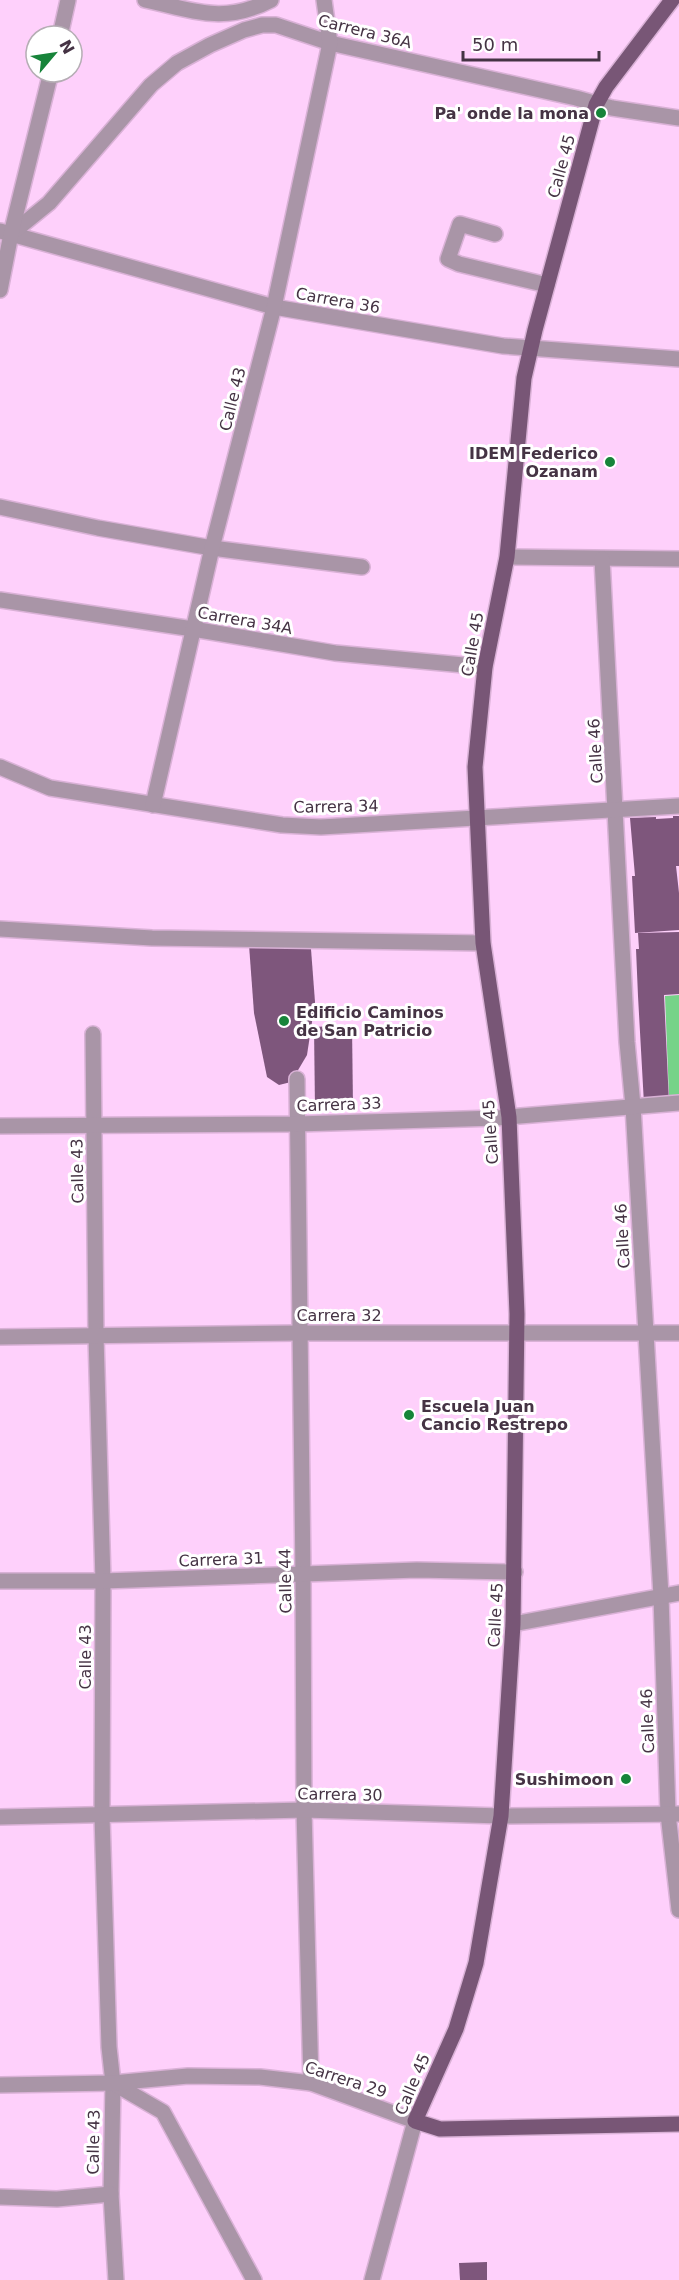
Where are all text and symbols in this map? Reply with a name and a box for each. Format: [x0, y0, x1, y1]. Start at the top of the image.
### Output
street label: Carrera 36A [316, 11, 414, 52]
north arrow [24, 24, 84, 84]
scale bar [463, 24, 600, 62]
text: 50 m [472, 34, 518, 55]
text: N [55, 37, 78, 57]
place label: Pa' onde la mona [434, 104, 589, 123]
marker: Pa' onde la mona [594, 106, 608, 120]
street label: Calle 45 [544, 132, 579, 200]
street label: Carrera 36 [294, 284, 382, 317]
street label: Calle 43 [215, 365, 250, 433]
place label: IDEM Federico Ozanam [469, 444, 598, 481]
marker: IDEM Federico Ozanam [603, 455, 617, 469]
street label: Carrera 34A [196, 603, 294, 638]
street label: Calle 45 [457, 610, 488, 678]
street label: Calle 46 [584, 718, 607, 784]
street label: Carrera 34 [293, 796, 379, 817]
place label: Edificio Caminos de San Patricio [296, 1003, 444, 1040]
marker: Edificio Caminos de San Patricio [277, 1014, 291, 1028]
street label: Carrera 33 [296, 1094, 382, 1115]
street label: Calle 45 [479, 1099, 502, 1165]
street label: Calle 43 [67, 1138, 88, 1204]
street label: Calle 46 [611, 1203, 634, 1269]
street label: Carrera 32 [296, 1306, 382, 1325]
place label: Escuela Juan Cancio Restrepo [421, 1397, 568, 1434]
marker: Escuela Juan Cancio Restrepo [402, 1408, 416, 1422]
street label: Calle 44 [275, 1548, 296, 1614]
street label: Carrera 31 [178, 1549, 264, 1570]
street label: Calle 45 [484, 1582, 507, 1648]
street label: Calle 43 [76, 1624, 95, 1690]
street label: Calle 46 [637, 1688, 658, 1754]
place label: Sushimoon [515, 1770, 614, 1789]
marker: Sushimoon [619, 1772, 633, 1786]
street label: Carrera 30 [297, 1784, 383, 1805]
street label: Calle 45 [391, 2050, 434, 2118]
street label: Carrera 29 [302, 2057, 389, 2102]
street label: Calle 43 [83, 2109, 104, 2175]

